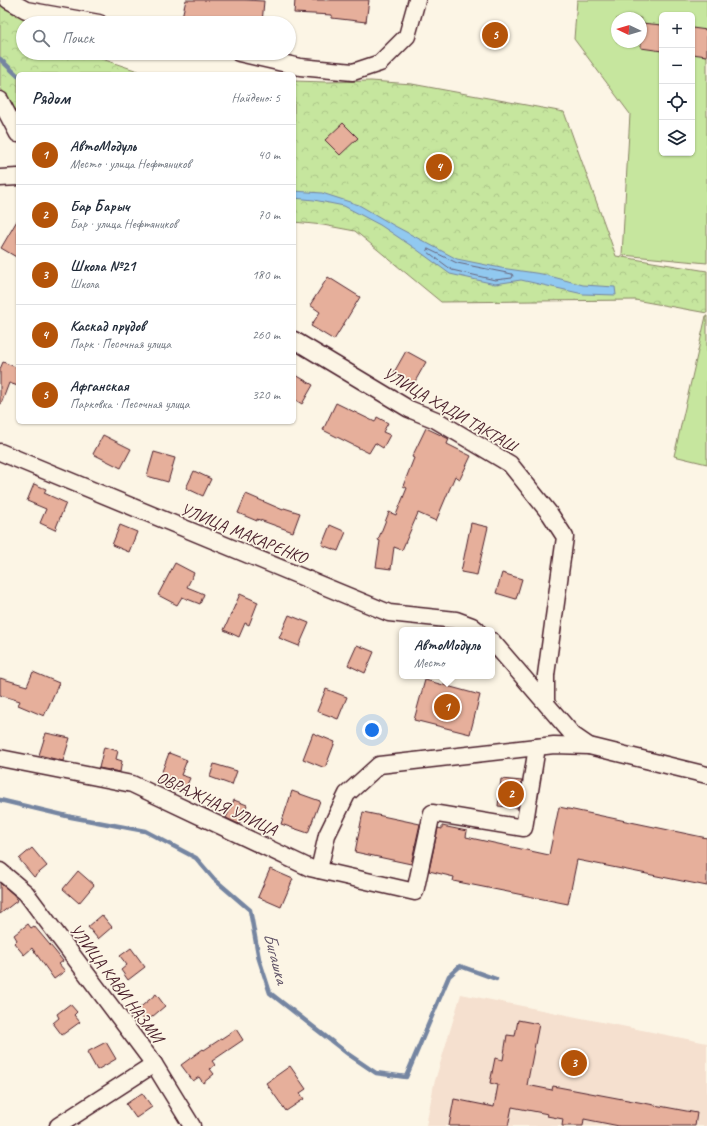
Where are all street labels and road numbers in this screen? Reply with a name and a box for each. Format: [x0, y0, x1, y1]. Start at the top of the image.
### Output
street label: УЛИЦА ХАДИ ТАКТАШ [379, 363, 522, 457]
street label: УЛИЦА МАКАРЕНКО [177, 499, 313, 569]
street label: ОВРАЖНАЯ УЛИЦА [153, 766, 281, 841]
street label: УЛИЦА КАВИ НАЗМИ [65, 920, 170, 1050]

